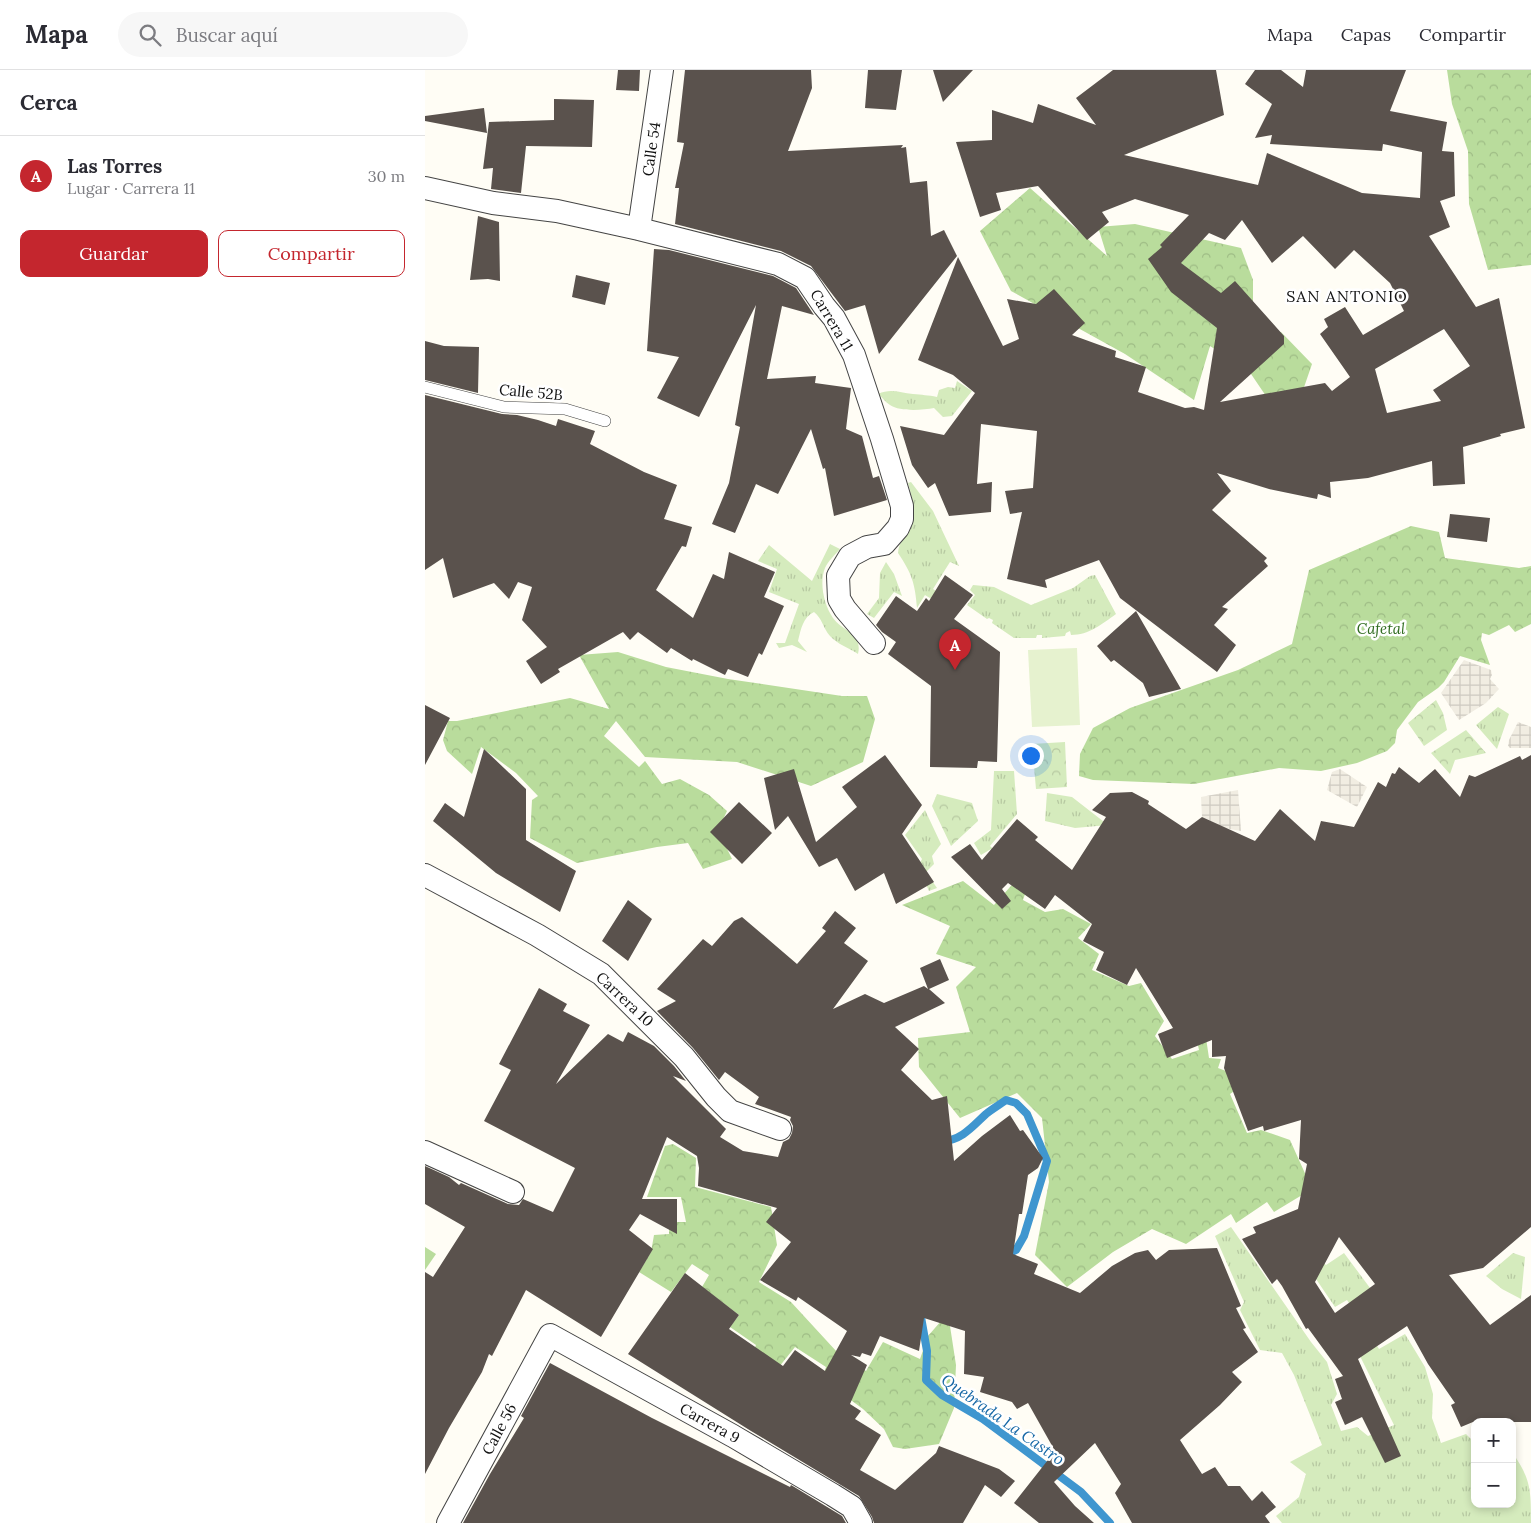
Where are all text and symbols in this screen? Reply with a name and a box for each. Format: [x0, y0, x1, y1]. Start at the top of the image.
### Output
search box [118, 12, 468, 57]
text: Mapa [25, 19, 88, 50]
icon: search [136, 21, 164, 49]
text: Buscar aquí [176, 23, 278, 47]
text: Mapa [1267, 23, 1313, 46]
text: Capas [1341, 23, 1391, 46]
text: Compartir [1419, 23, 1506, 46]
text: Cerca [20, 89, 78, 116]
street label: Calle 54 [638, 121, 664, 177]
text: Las Torres [67, 154, 162, 178]
text: A [31, 166, 41, 186]
text: 30 m [368, 166, 405, 186]
text: Lugar · Carrera 11 [67, 178, 195, 198]
button: Guardar [20, 230, 208, 277]
button: Compartir [218, 230, 405, 277]
street label: Carrera 11 [806, 286, 858, 354]
district label: SAN ANTONIO [1286, 286, 1408, 306]
street label: Calle 52B [498, 380, 564, 404]
park label: Cafetal [1357, 619, 1406, 638]
pin: A [939, 629, 971, 670]
your location [1018, 743, 1044, 769]
street label: Carrera 10 [592, 967, 658, 1031]
water label: Quebrada La Castro [938, 1369, 1068, 1469]
street label: Carrera 9 [677, 1399, 743, 1447]
street label: Calle 56 [478, 1400, 520, 1458]
map controls [1471, 1418, 1516, 1508]
button: + [1471, 1418, 1516, 1463]
button: − [1471, 1463, 1516, 1508]

